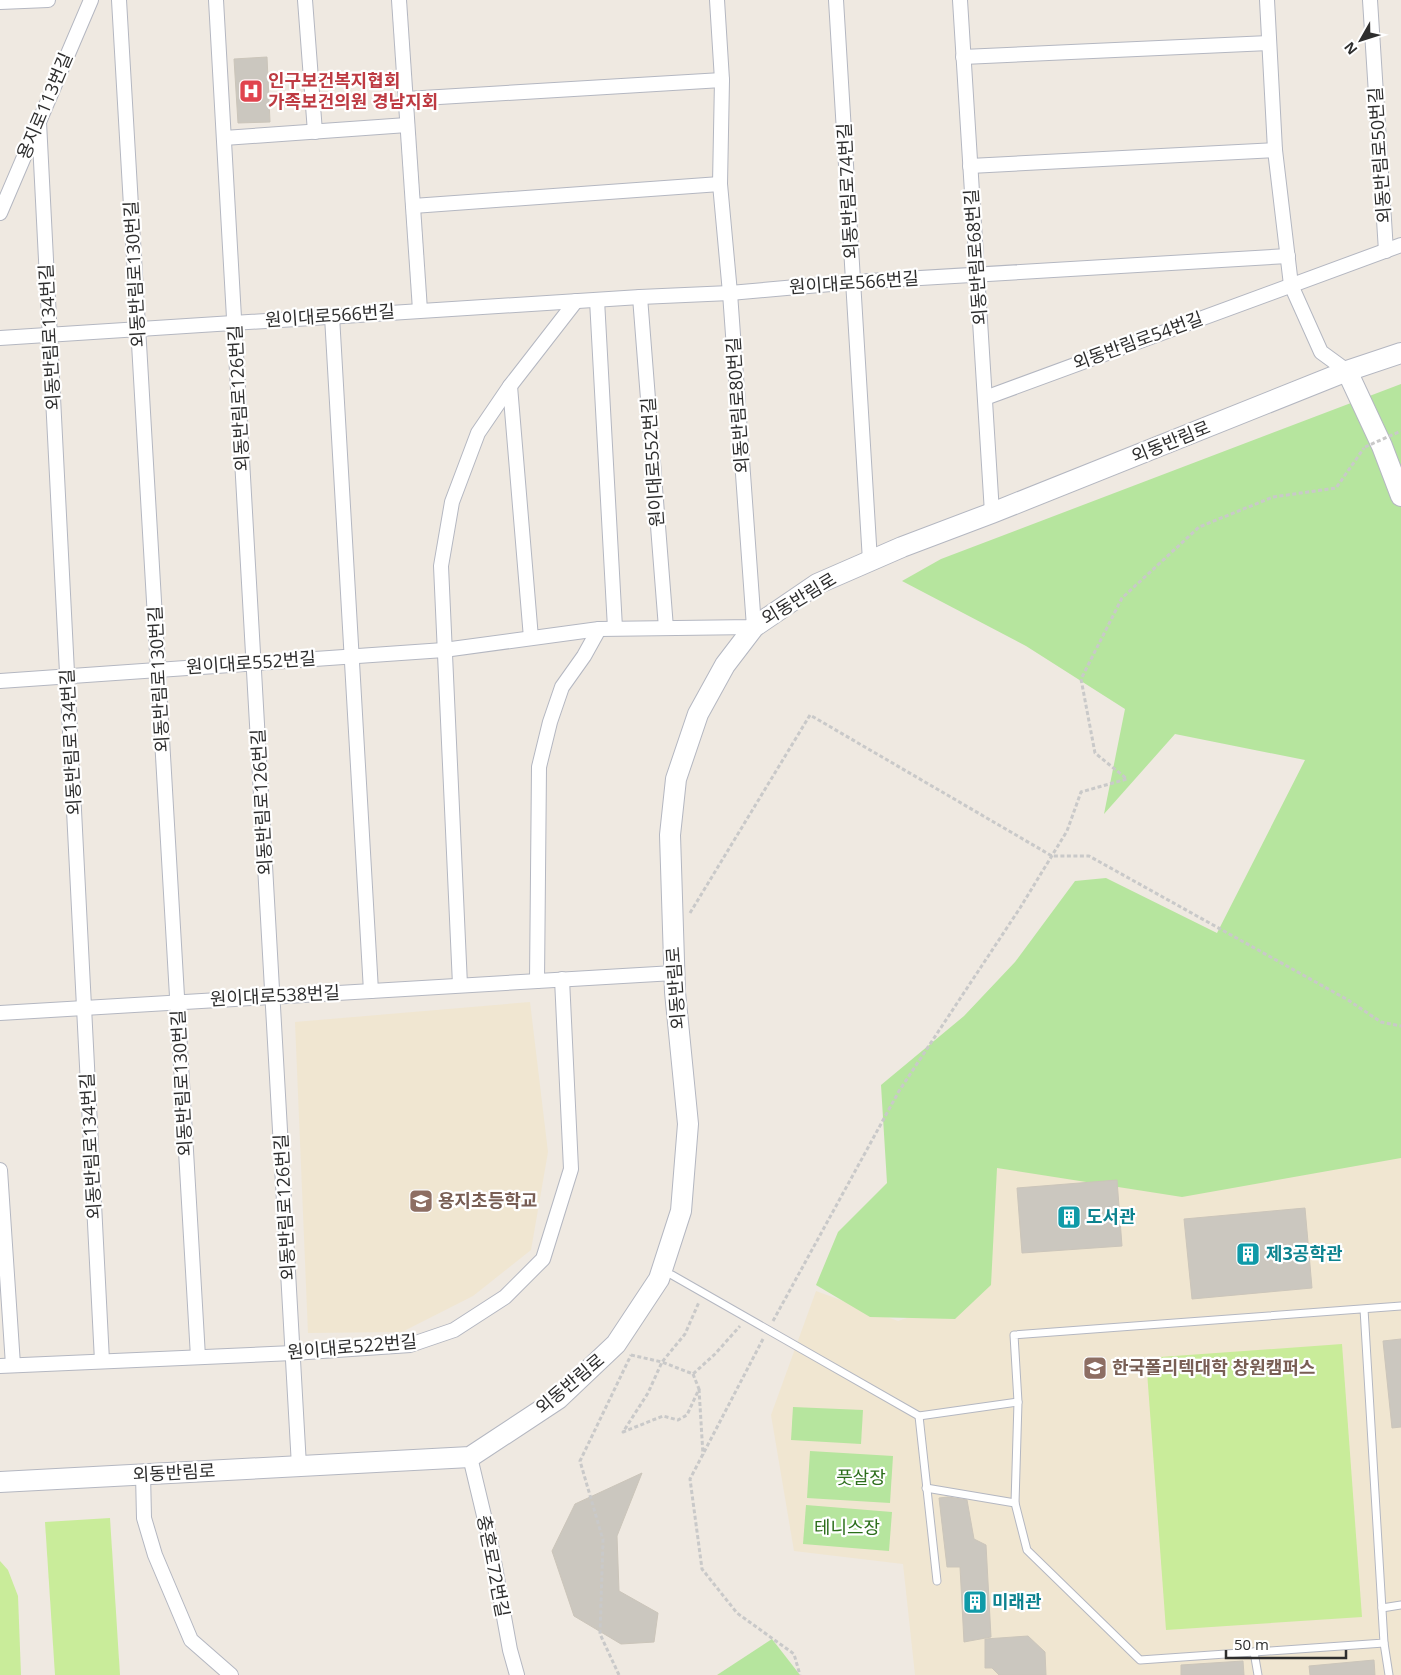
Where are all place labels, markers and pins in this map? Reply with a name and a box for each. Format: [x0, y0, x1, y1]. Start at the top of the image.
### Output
place label: 인구보건복지협회 가족보건의원 경남지회 [268, 68, 438, 113]
hospital icon: 인구보건복지협회 가족보건의원 경남지회 [238, 78, 264, 104]
school or university icon: 용지초등학교 [408, 1188, 434, 1214]
place label: 용지초등학교 [438, 1188, 537, 1212]
building icon: 도서관 [1056, 1204, 1082, 1230]
place label: 도서관 [1086, 1204, 1136, 1228]
building icon: 제3공학관 [1235, 1241, 1261, 1267]
place label: 제3공학관 [1266, 1241, 1343, 1265]
school or university icon: 한국폴리텍대학 창원캠퍼스 [1082, 1355, 1108, 1381]
place label: 한국폴리텍대학 창원캠퍼스 [1112, 1355, 1315, 1379]
building icon: 미래관 [962, 1589, 988, 1615]
place label: 미래관 [992, 1589, 1042, 1613]

